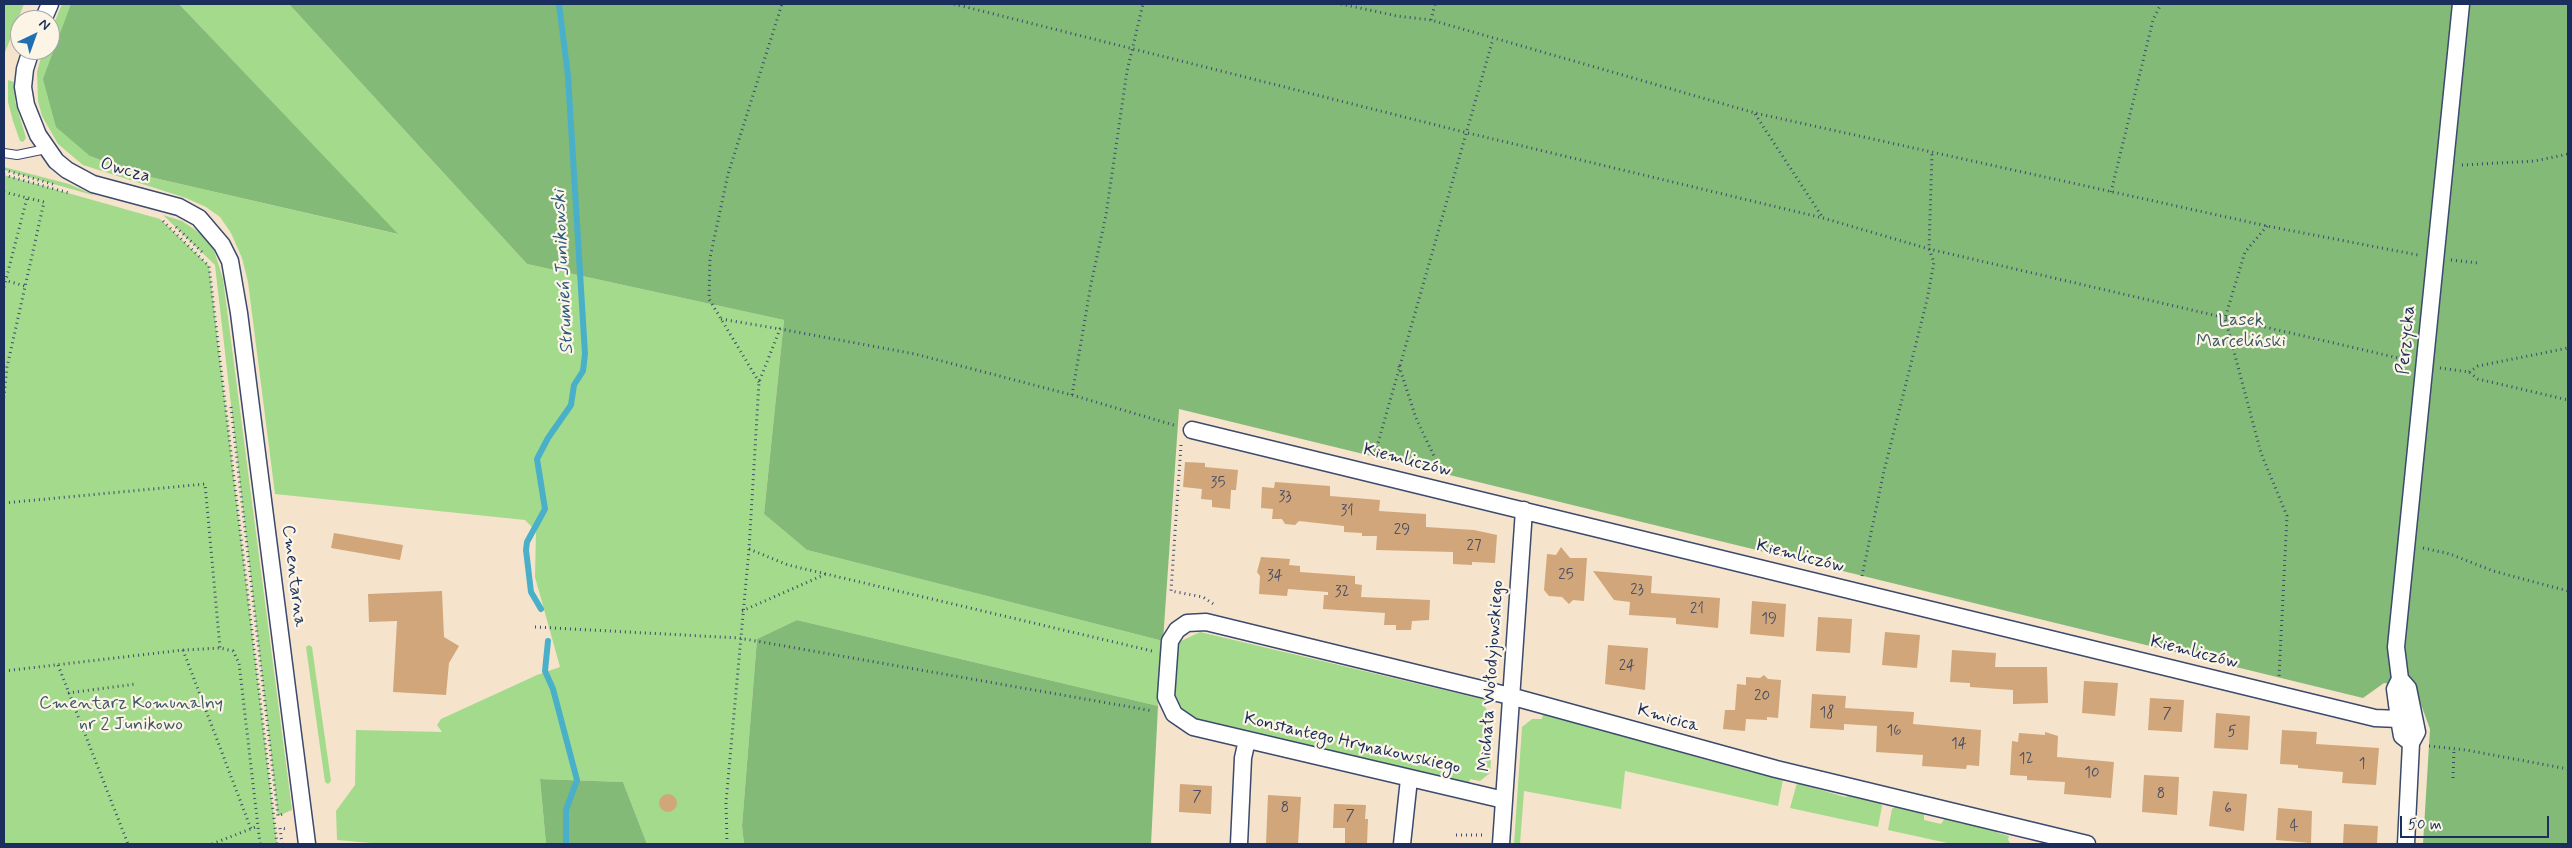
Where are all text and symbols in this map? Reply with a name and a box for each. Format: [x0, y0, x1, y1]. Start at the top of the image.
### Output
north arrow [10, 10, 60, 60]
text: N [35, 15, 54, 34]
street label: Owcza [98, 154, 152, 188]
water label: Strumień Junikowski [548, 189, 580, 355]
street label: Perzycka [2393, 304, 2421, 376]
park label: Lasek Marceliński [2196, 310, 2286, 352]
street label: Kiemliczów [1361, 440, 1453, 482]
house number: 35 [1211, 475, 1225, 493]
house number: 33 [1278, 489, 1292, 507]
house number: 31 [1340, 503, 1354, 521]
house number: 29 [1394, 522, 1410, 540]
street label: Cmentarna [276, 524, 310, 628]
street label: Kiemliczów [1754, 536, 1846, 578]
house number: 27 [1467, 538, 1481, 556]
house number: 25 [1558, 567, 1574, 585]
house number: 34 [1267, 568, 1283, 586]
street label: Michała Wołodyjowskiego [1475, 579, 1509, 773]
house number: 23 [1630, 582, 1644, 600]
house number: 32 [1335, 584, 1349, 602]
house number: 21 [1690, 601, 1704, 619]
house number: 19 [1761, 611, 1777, 629]
street label: Kiemliczów [2148, 632, 2240, 674]
house number: 24 [1619, 658, 1635, 676]
house number: 20 [1754, 688, 1770, 706]
park label: Cmentarz Komunalny nr 2 Junikowo [39, 693, 223, 736]
street label: Kmicica [1635, 700, 1701, 738]
house number: 18 [1820, 705, 1834, 723]
house number: 7 [2162, 706, 2172, 724]
street label: Konstantego Hrynakowskiego [1242, 709, 1462, 779]
house number: 16 [1887, 723, 1901, 741]
house number: 5 [2228, 724, 2236, 742]
house number: 14 [1951, 736, 1967, 754]
house number: 12 [2019, 751, 2033, 769]
house number: 1 [2359, 756, 2365, 774]
house number: 10 [2084, 765, 2100, 783]
house number: 8 [2157, 786, 2165, 804]
house number: 7 [1192, 789, 1202, 807]
house number: 8 [1281, 800, 1289, 818]
house number: 6 [2224, 801, 2232, 819]
scale bar [2402, 806, 2551, 838]
house number: 7 [1345, 808, 1355, 826]
text: 50 m [2408, 815, 2442, 835]
house number: 4 [2290, 818, 2298, 836]

